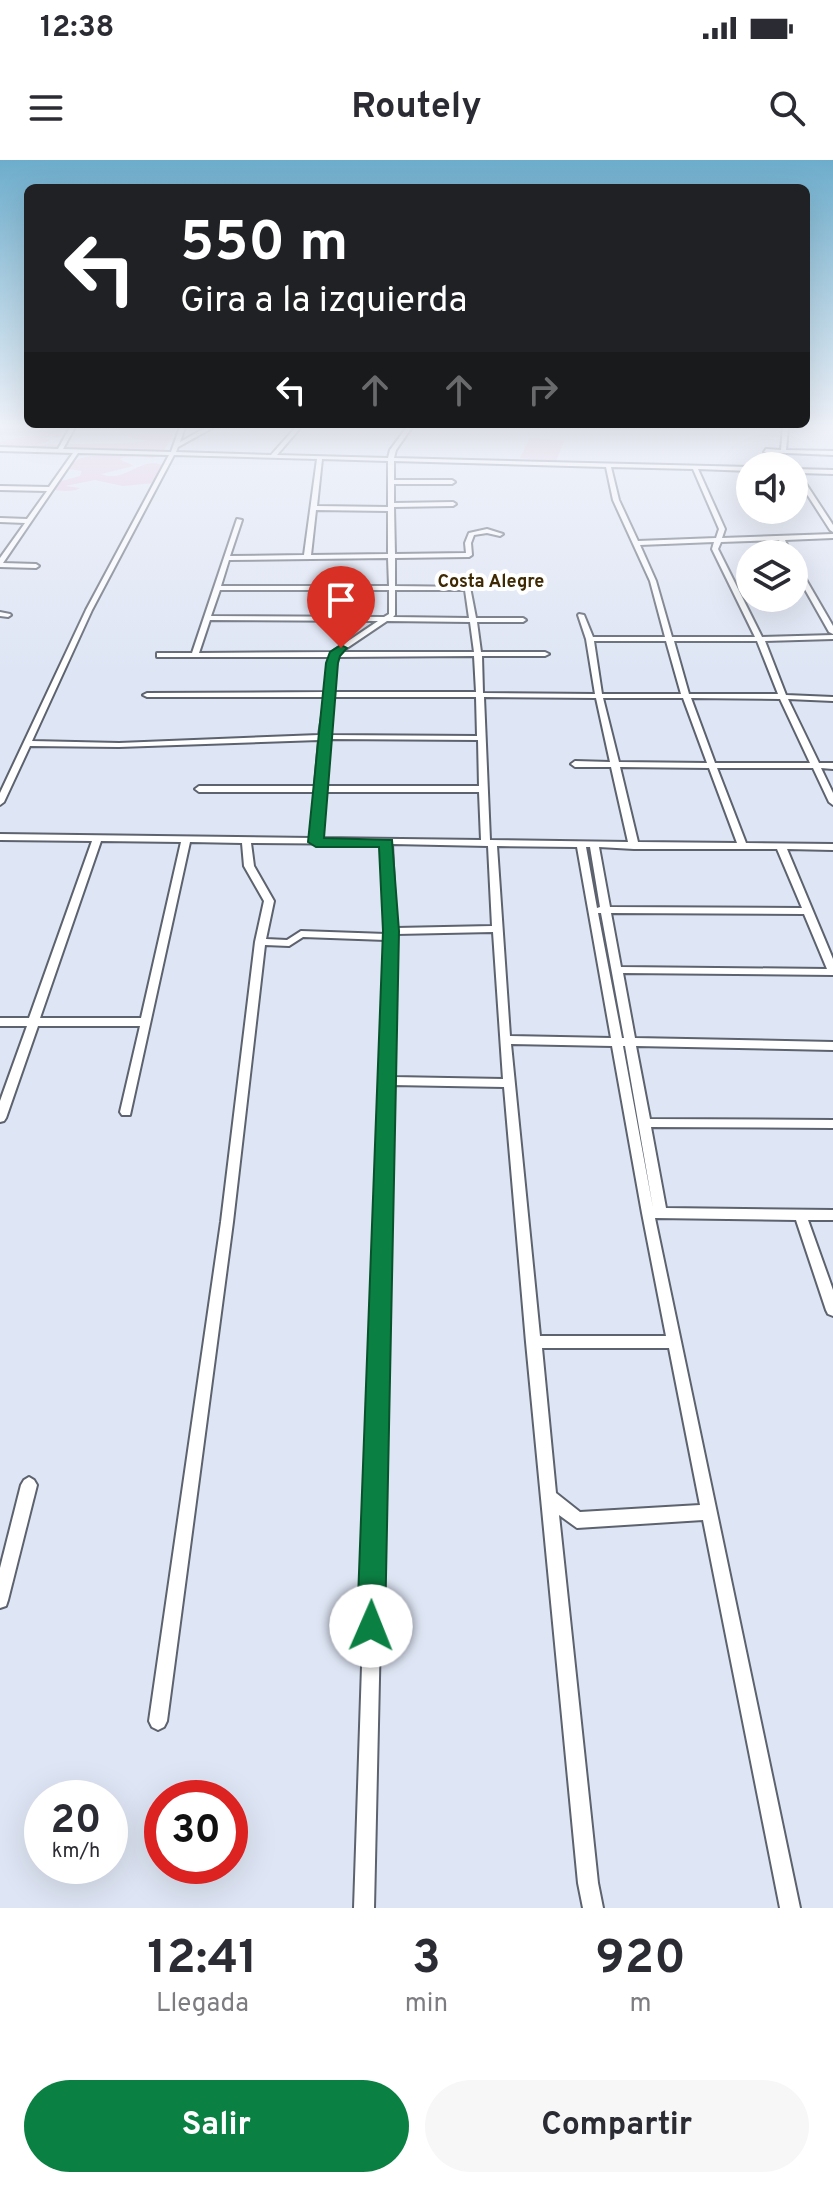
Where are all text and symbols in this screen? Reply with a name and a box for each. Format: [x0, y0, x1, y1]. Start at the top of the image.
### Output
text: 12:38 [40, 10, 115, 47]
text: Routely [351, 85, 482, 131]
icon: menu [24, 86, 68, 130]
icon: search [765, 86, 809, 130]
text: 550 m [180, 210, 348, 280]
icon: left [48, 216, 152, 320]
text: Gira a la izquierda [180, 279, 467, 325]
icon: left [269, 368, 313, 412]
icon: ahead [353, 368, 397, 412]
icon: ahead [437, 368, 481, 412]
icon: right [521, 368, 565, 412]
map controls [736, 452, 808, 612]
button: sound [736, 452, 808, 524]
button: layers [736, 540, 808, 612]
pin [307, 566, 375, 648]
district label: Costa Alegre [438, 571, 544, 594]
icon: arrive [319, 578, 363, 622]
position arrow [329, 1584, 413, 1668]
speed limit sign: 30 [144, 1780, 248, 1884]
text: 20 [51, 1797, 101, 1847]
text: km/h [52, 1839, 100, 1865]
text: 12:41 [147, 1930, 258, 1990]
text: 3 [412, 1930, 441, 1990]
text: 920 [595, 1930, 686, 1990]
text: Llegada [156, 1988, 249, 2021]
text: min [405, 1988, 448, 2021]
text: m [629, 1988, 652, 2021]
button: Salir [24, 2080, 409, 2172]
button: Compartir [425, 2080, 809, 2172]

